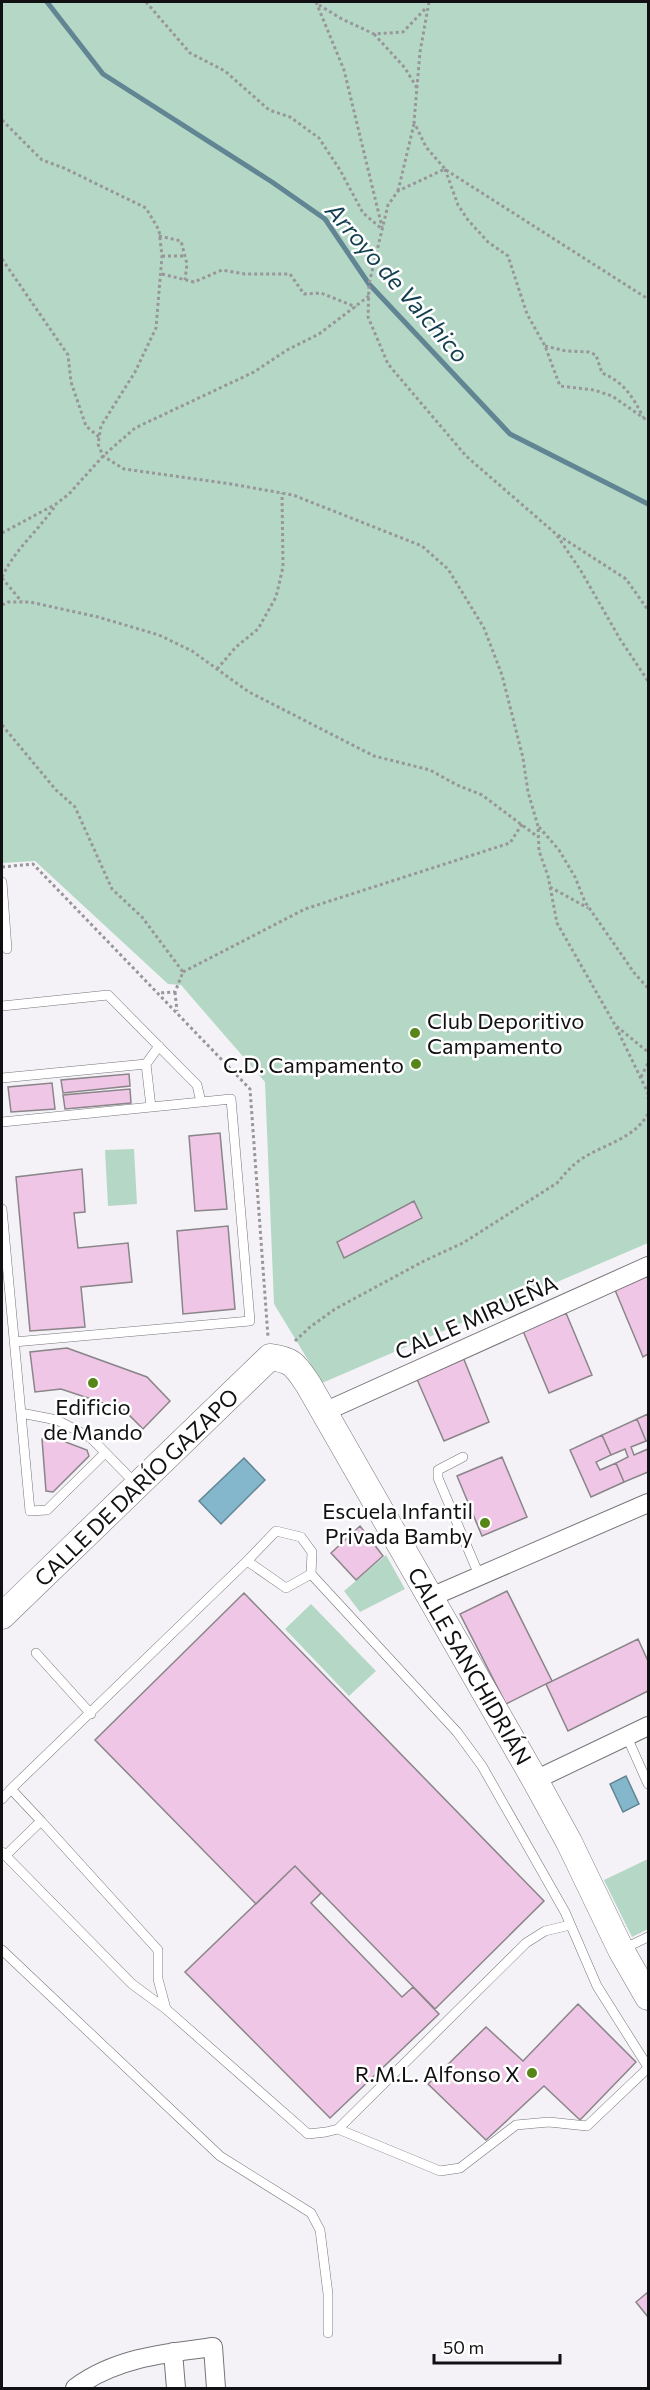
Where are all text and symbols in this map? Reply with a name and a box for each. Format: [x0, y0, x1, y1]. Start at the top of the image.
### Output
water label: Arroyo de Valchico [320, 195, 476, 368]
place label: Club Deporitivo Campamento [427, 1007, 584, 1059]
marker: Club Deporitivo Campamento [408, 1026, 422, 1040]
place label: C.D. Campamento [223, 1051, 404, 1078]
marker: C.D. Campamento [409, 1057, 423, 1071]
street label: CALLE MIRUEÑA [391, 1269, 561, 1365]
marker: Edificio de Mando [86, 1376, 100, 1390]
street label: CALLE DE DARÍO GAZAPO [28, 1382, 244, 1592]
place label: Edificio de Mando [43, 1393, 143, 1445]
place label: Escuela Infantil Privada Bamby [322, 1497, 473, 1549]
marker: Escuela Infantil Privada Bamby [478, 1516, 492, 1530]
street label: CALLE SANCHIDRIÁN [402, 1562, 538, 1770]
place label: R.M.L. Alfonso X [355, 2060, 520, 2087]
marker: R.M.L. Alfonso X [525, 2066, 539, 2080]
scale bar [434, 2327, 560, 2365]
text: 50 m [443, 2336, 484, 2358]

